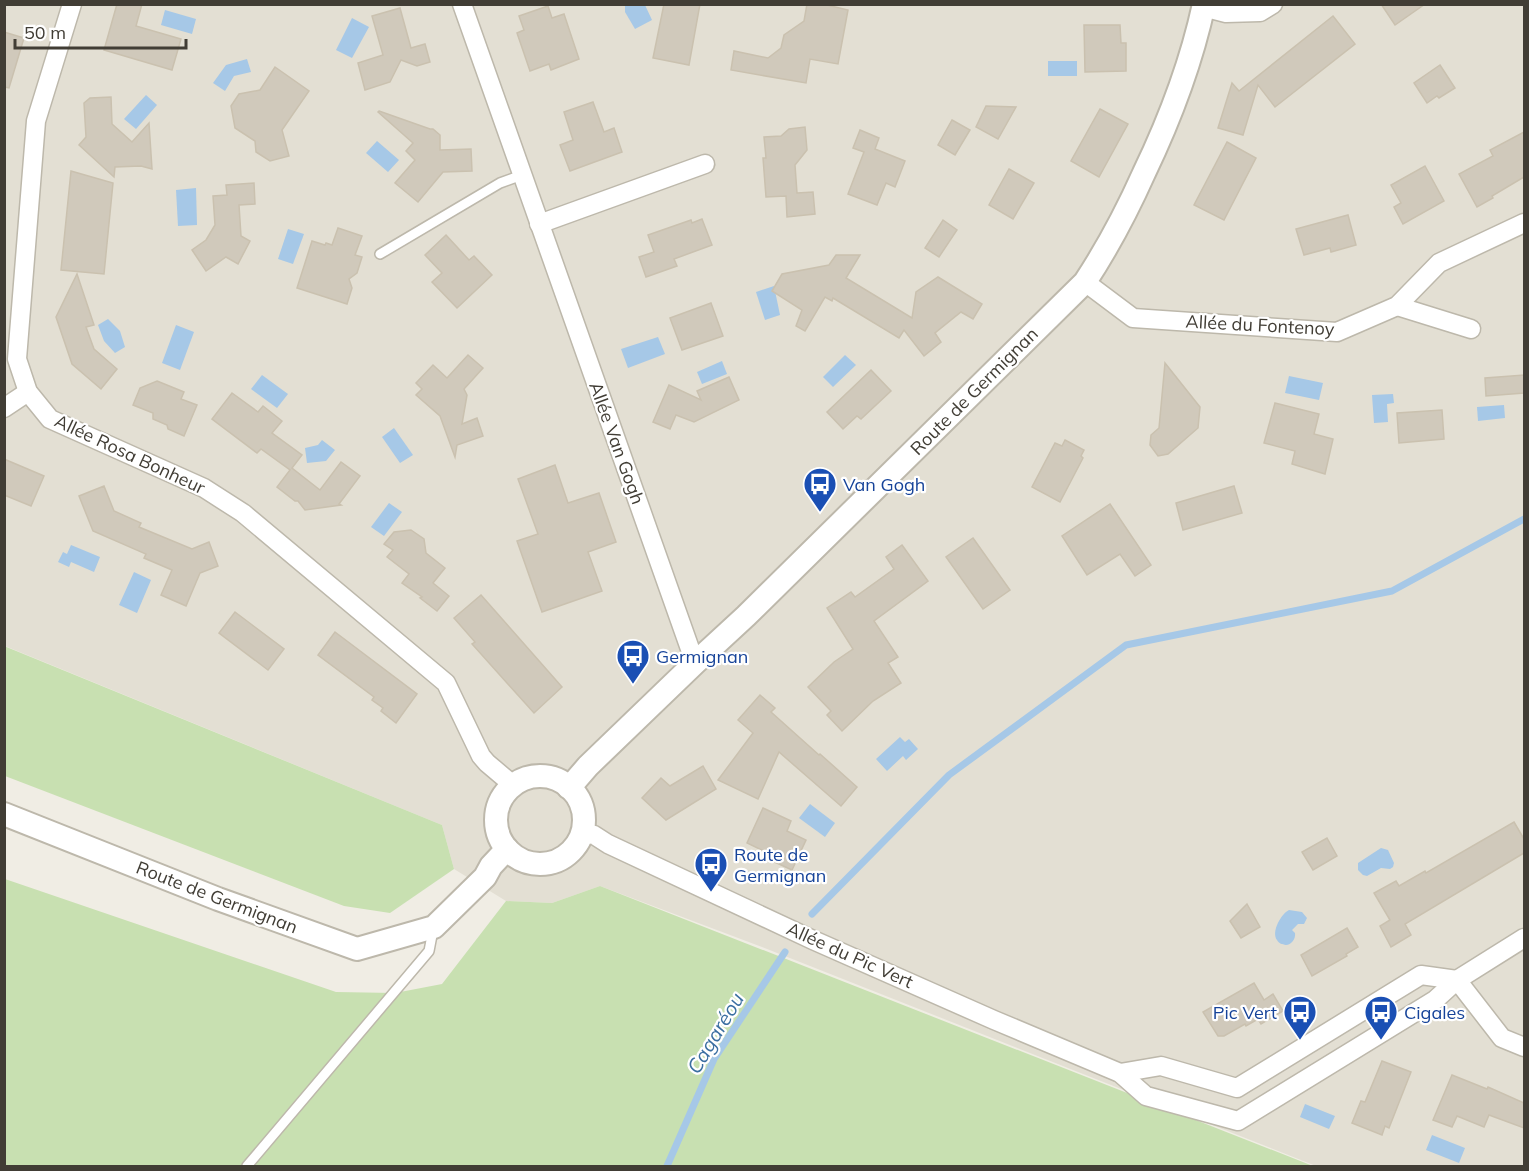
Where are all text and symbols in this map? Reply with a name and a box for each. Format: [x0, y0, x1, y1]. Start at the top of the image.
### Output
scale bar [15, 12, 186, 50]
text: 50 m [24, 21, 66, 44]
street label: Allée du Fontenoy [1185, 310, 1335, 340]
street label: Route de Germignan [905, 322, 1043, 460]
street label: Allée Van Gogh [584, 379, 650, 507]
street label: Allée Rosa Bonheur [51, 409, 209, 499]
bus stop icon: Van Gogh [802, 466, 838, 513]
place label: Van Gogh [843, 473, 925, 496]
bus stop icon: Germignan [615, 638, 651, 685]
place label: Germignan [656, 645, 748, 668]
place label: Route de Germignan [734, 843, 826, 887]
bus stop icon: Route de Germignan [693, 846, 729, 893]
street label: Route de Germignan [133, 856, 301, 938]
street label: Allée du Pic Vert [783, 917, 917, 993]
water label: Cagaréou [681, 988, 749, 1078]
bus stop icon: Pic Vert [1282, 994, 1318, 1041]
bus stop icon: Cigales [1363, 994, 1399, 1041]
place label: Pic Vert [1213, 1001, 1277, 1024]
place label: Cigales [1404, 1001, 1465, 1024]

